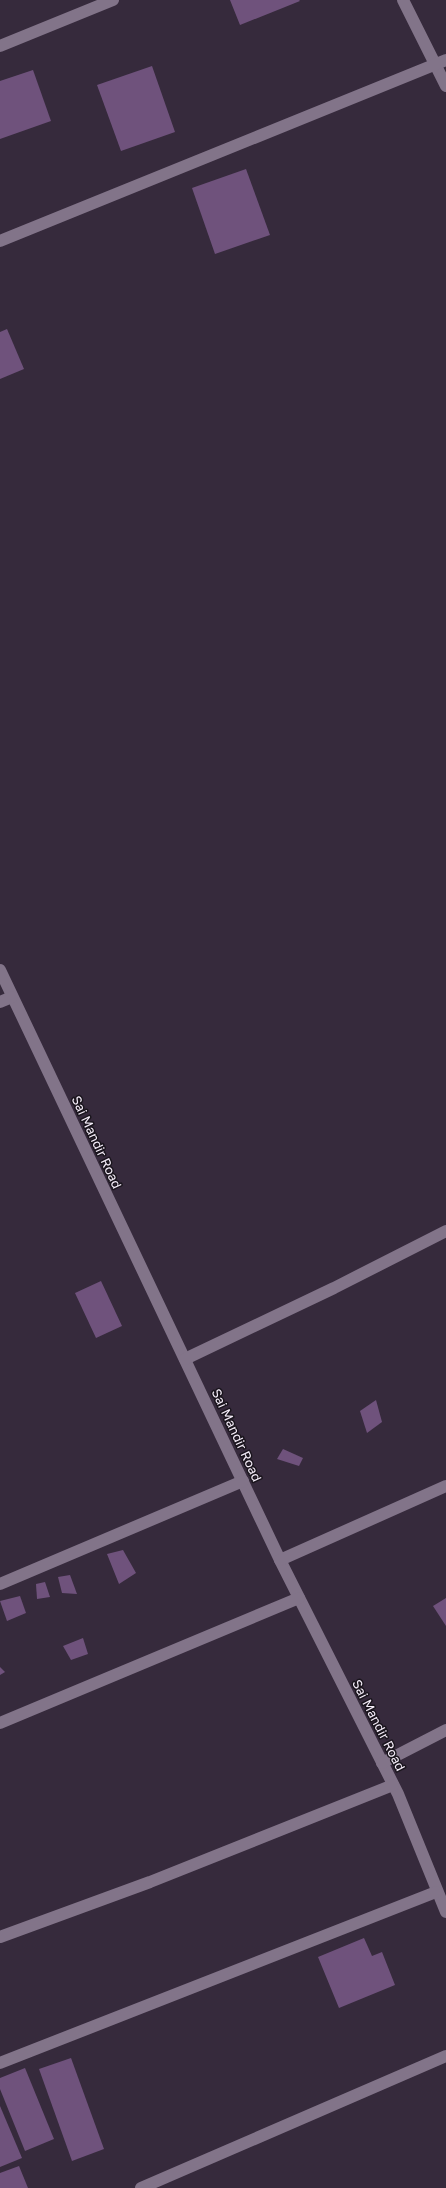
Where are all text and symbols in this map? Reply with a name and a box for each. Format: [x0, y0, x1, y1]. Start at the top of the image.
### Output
street label: Sai Mandir Road [68, 1093, 126, 1191]
street label: Sai Mandir Road [208, 1386, 266, 1484]
street label: Sai Mandir Road [349, 1677, 409, 1773]

